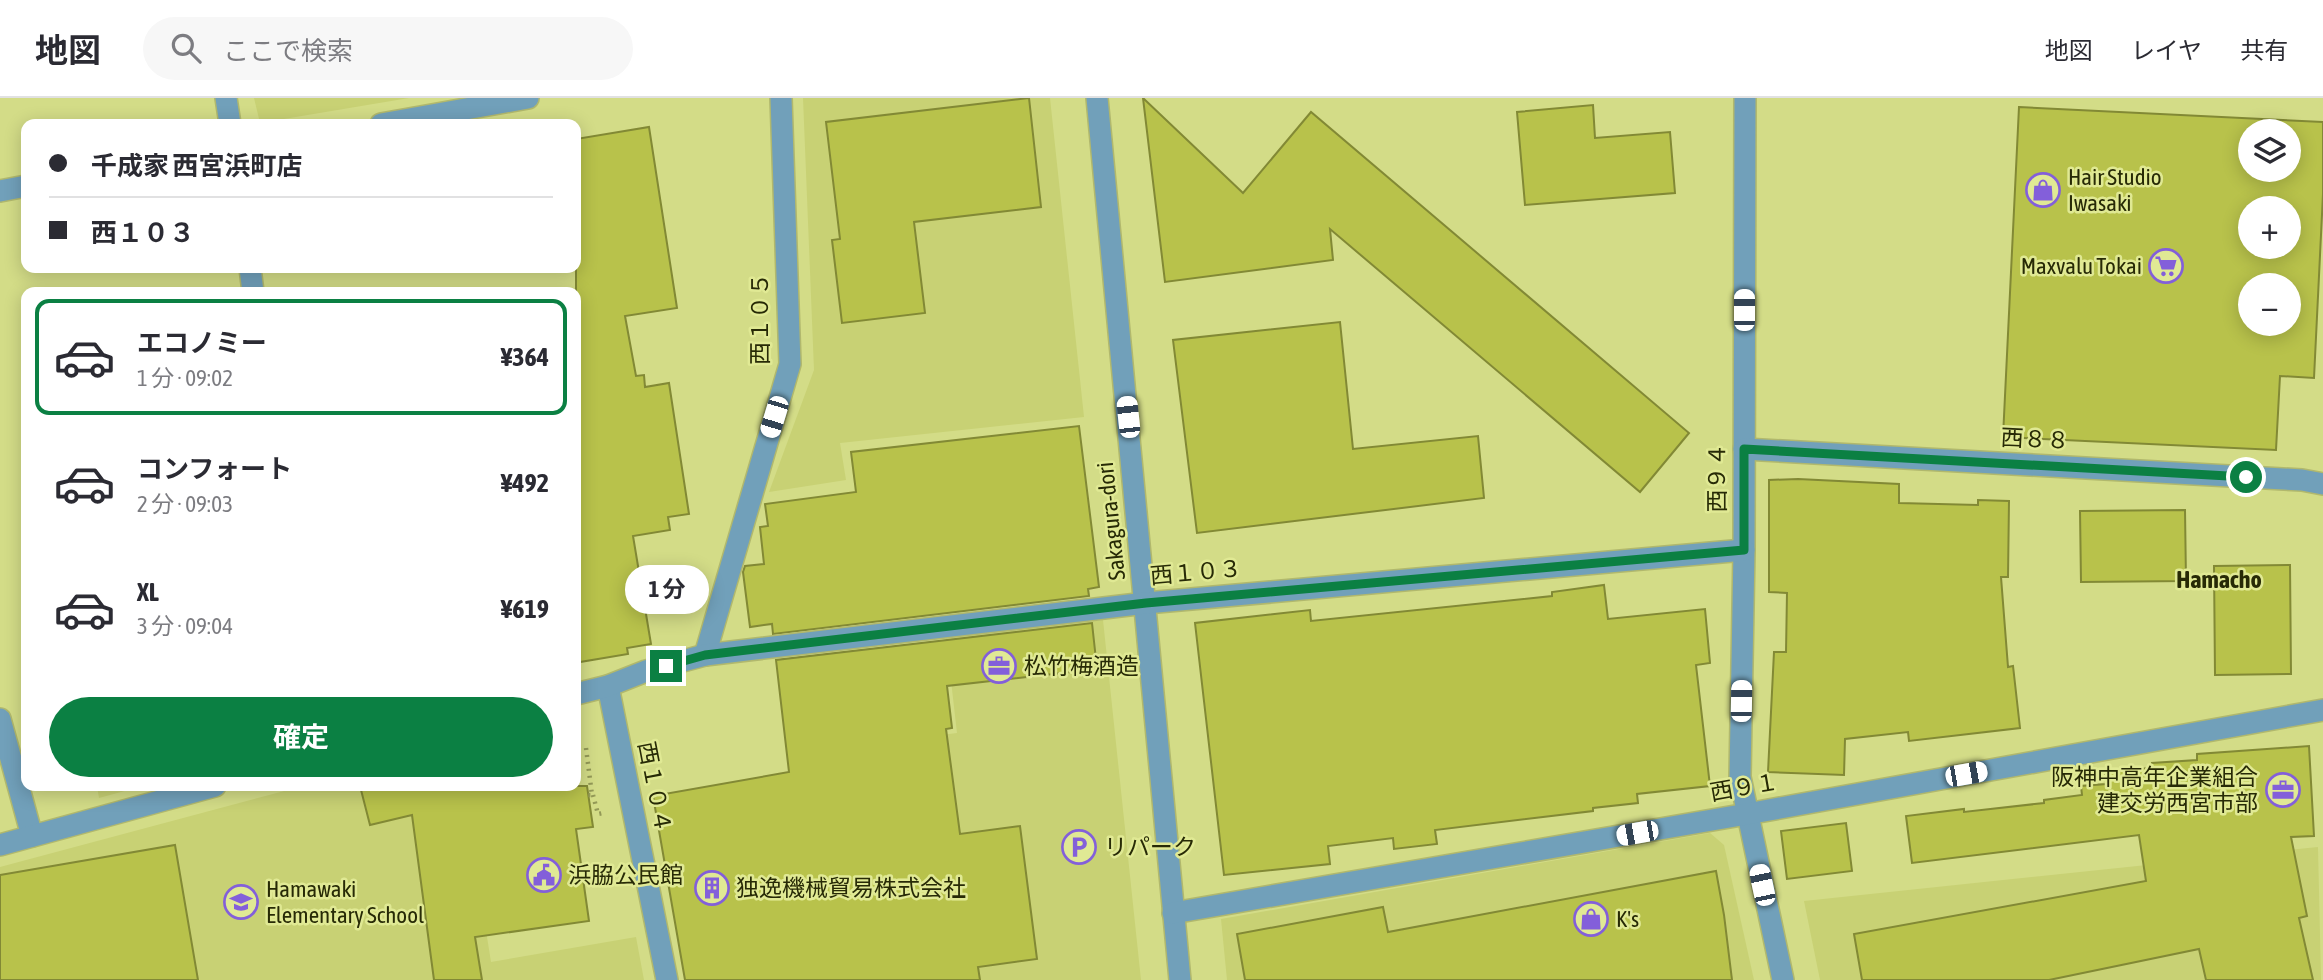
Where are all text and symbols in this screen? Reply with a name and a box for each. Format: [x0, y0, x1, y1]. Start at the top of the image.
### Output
search box [143, 17, 633, 80]
icon: search [167, 29, 205, 67]
text: 地図 [35, 31, 101, 69]
text: ここで検索 [223, 36, 353, 66]
text: 地図 [2045, 37, 2093, 64]
text: レイヤ [2131, 37, 2202, 64]
text: 共有 [2240, 37, 2288, 64]
map controls [2238, 119, 2301, 336]
button: layers [2238, 119, 2301, 182]
text: 千成家 西宮浜町店 [91, 151, 303, 181]
place label: Hair Studio Iwasaki [2068, 164, 2162, 216]
shop icon: Hair Studio Iwasaki [2024, 171, 2062, 209]
button: + [2238, 196, 2301, 259]
text: 西１０３ [91, 218, 195, 248]
supermarket icon: Maxvalu Tokai [2147, 247, 2185, 285]
place label: Maxvalu Tokai [2021, 253, 2142, 279]
street label: 西１０５ [747, 273, 773, 365]
button: − [2238, 273, 2301, 336]
car [1734, 289, 1755, 331]
icon: car [53, 326, 116, 389]
text: エコノミー [137, 328, 267, 358]
text: ¥364 [501, 342, 549, 372]
text: 1 分 · 09:02 [137, 365, 233, 391]
car [758, 394, 791, 440]
car [1116, 395, 1141, 439]
street label: 西８８ [2000, 424, 2070, 454]
street label: 西９４ [1704, 444, 1730, 513]
icon: car [53, 452, 116, 515]
text: コンフォート [137, 454, 292, 484]
street label: Sakagura-dori [1092, 461, 1130, 581]
route start [2230, 461, 2262, 493]
text: ¥492 [501, 468, 549, 498]
text: 2 分 · 09:03 [137, 491, 233, 517]
street label: 西１０３ [1149, 555, 1243, 589]
callout: 1 分 [624, 564, 708, 614]
district label: Hamacho [2176, 566, 2262, 593]
text: 1 分 [649, 576, 685, 602]
text: XL [137, 577, 159, 607]
icon: car [53, 578, 116, 641]
text: ¥619 [501, 594, 549, 624]
text: 3 分 · 09:04 [137, 613, 233, 639]
office icon: 松竹梅酒造 [980, 647, 1018, 685]
route end [650, 650, 682, 682]
place label: 松竹梅酒造 [1024, 653, 1139, 679]
car [1731, 680, 1752, 722]
button: 確定 [49, 697, 553, 777]
street label: 西１０４ [633, 739, 677, 835]
car [1944, 760, 1989, 788]
place label: 阪神中高年企業組合 建交労西宮市部 [2051, 764, 2258, 816]
street label: 西９１ [1708, 768, 1780, 806]
office icon: 阪神中高年企業組合 建交労西宮市部 [2264, 771, 2302, 809]
car [1615, 819, 1660, 847]
parking icon: リパーク [1060, 828, 1098, 866]
place label: リパーク [1104, 834, 1196, 860]
public building icon: 浜脇公民館 [525, 856, 563, 894]
place label: 浜脇公民館 [568, 862, 683, 888]
car [1748, 862, 1777, 908]
building icon: 独逸機械貿易株式会社 [693, 869, 731, 907]
place label: 独逸機械貿易株式会社 [736, 875, 966, 901]
place label: Hamawaki Elementary School [266, 876, 424, 928]
school or university icon: Hamawaki Elementary School [222, 883, 260, 921]
shop icon: K's [1572, 900, 1610, 938]
place label: K's [1616, 906, 1639, 932]

